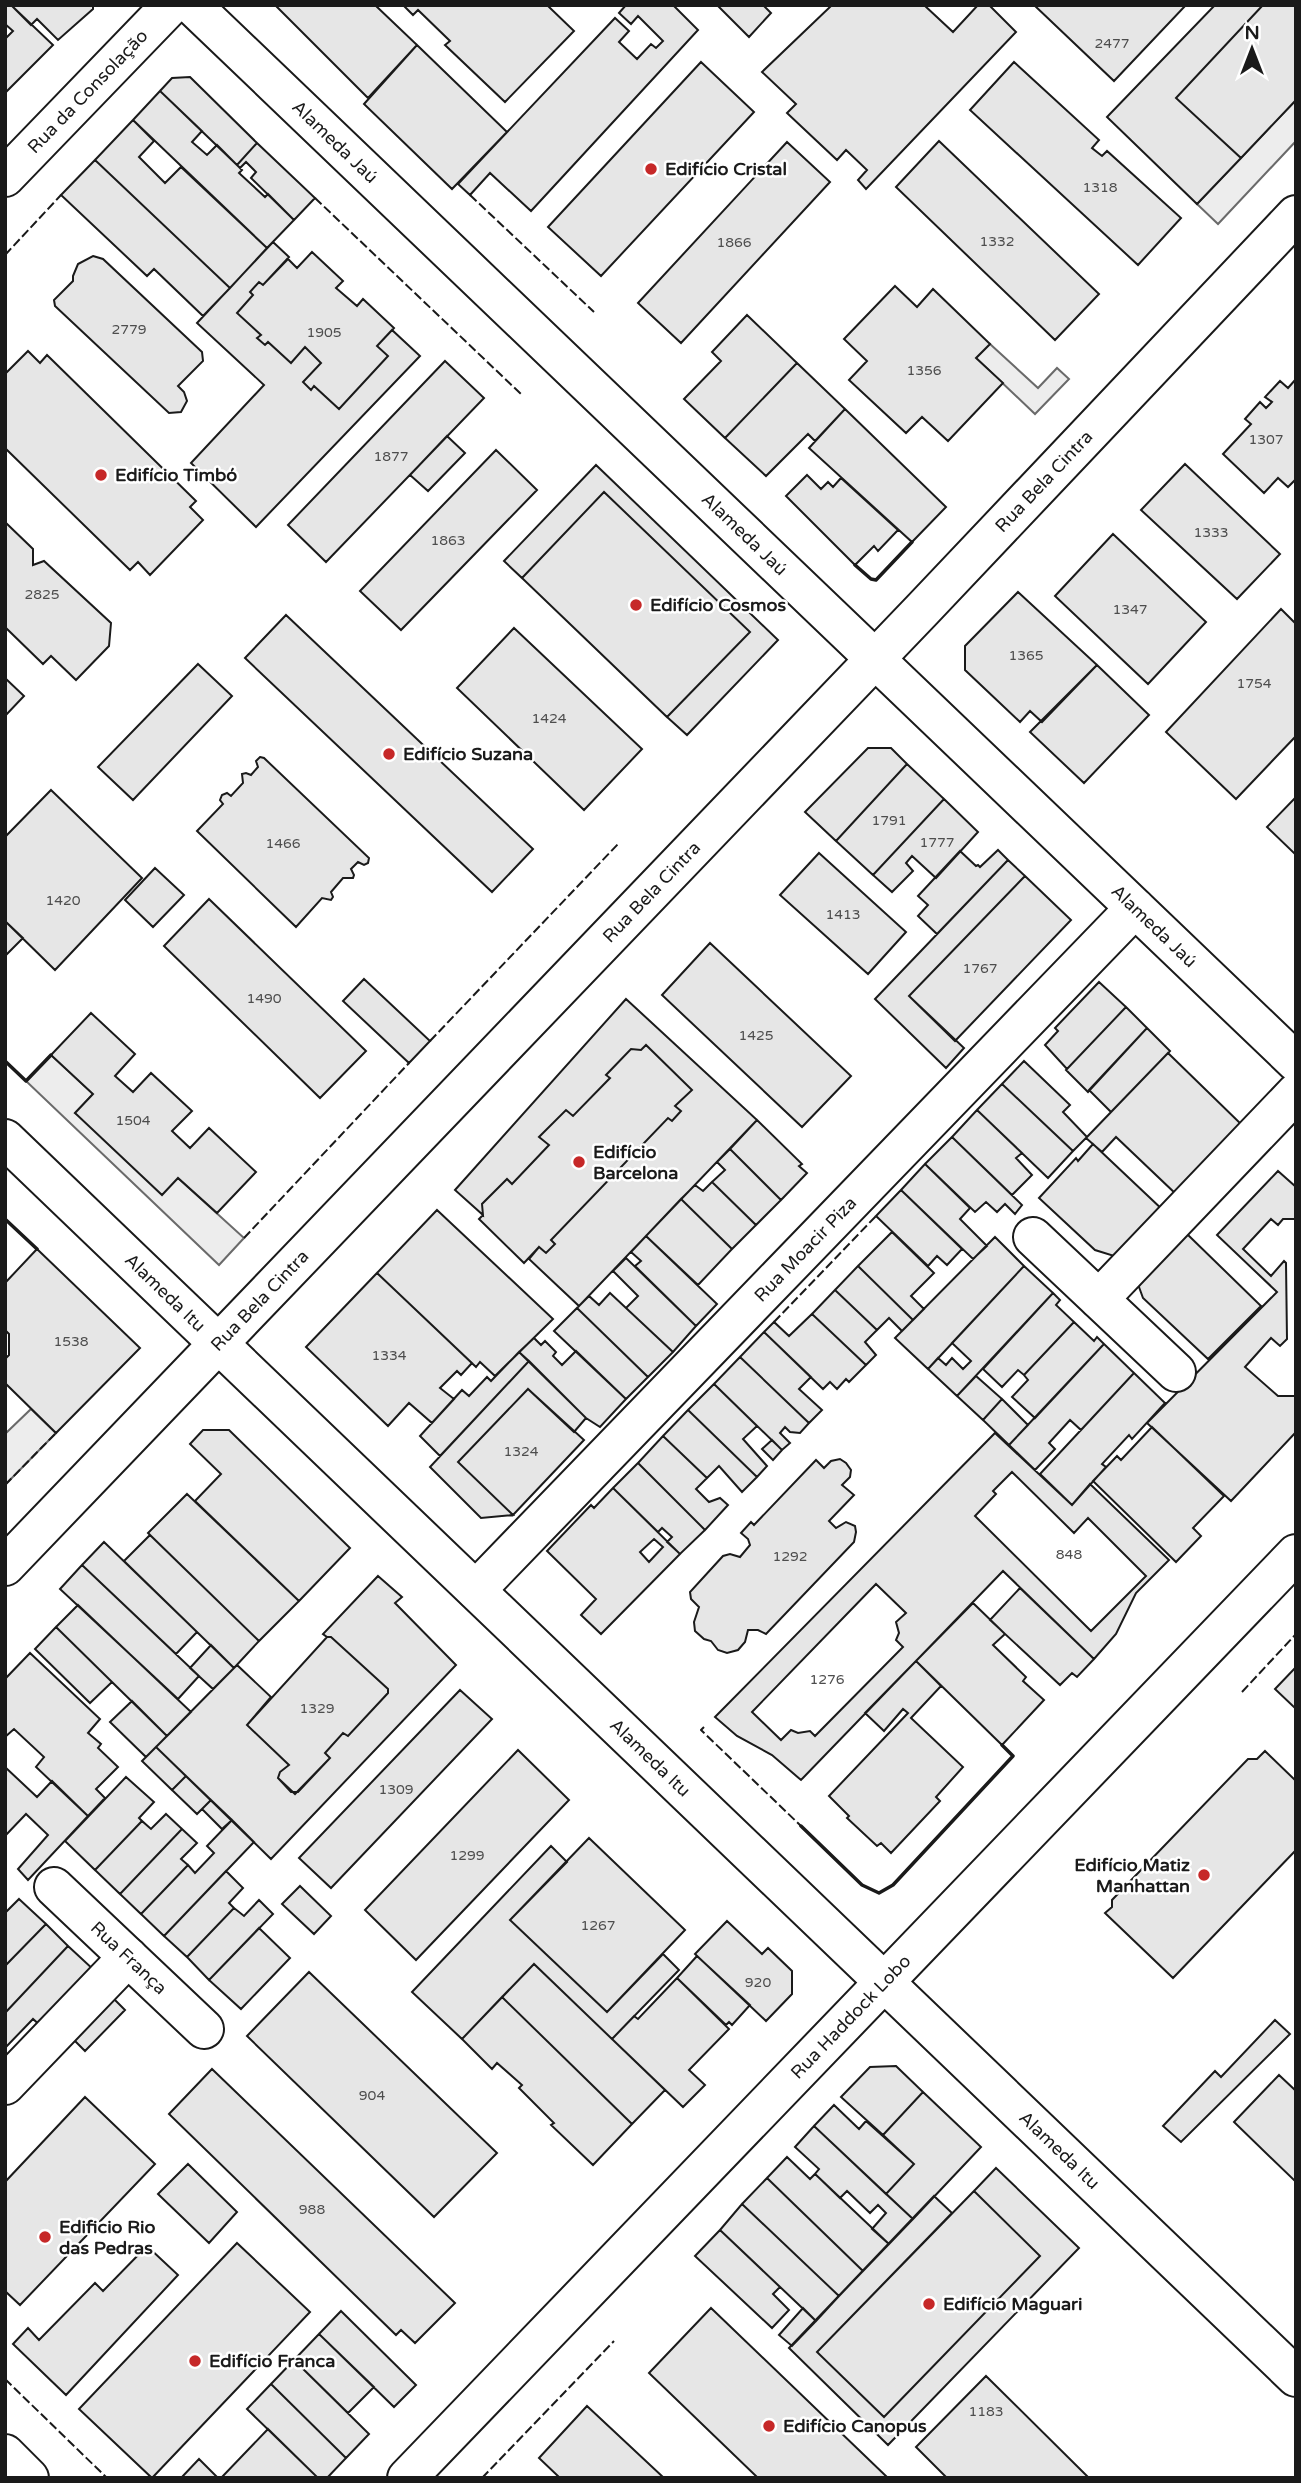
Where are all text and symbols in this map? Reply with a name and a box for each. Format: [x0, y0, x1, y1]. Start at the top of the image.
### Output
north arrow [1217, 14, 1287, 84]
text: N [1244, 22, 1260, 44]
street label: Rua da Consolação [23, 25, 152, 158]
house number: 2477 [1094, 35, 1130, 52]
street label: Alameda Jaú [288, 96, 382, 188]
place label: Edifício Cristal [665, 158, 787, 180]
marker: Edifício Cristal [643, 161, 659, 177]
house number: 1318 [1082, 179, 1118, 196]
house number: 1332 [979, 233, 1015, 250]
house number: 1866 [716, 234, 752, 251]
house number: 2779 [111, 321, 147, 338]
house number: 1905 [306, 324, 342, 341]
house number: 1356 [906, 362, 942, 379]
street label: Rua Bela Cintra [990, 426, 1097, 537]
house number: 1307 [1248, 431, 1284, 448]
house number: 1877 [373, 448, 409, 465]
place label: Edifício Timbó [115, 464, 237, 486]
marker: Edifício Timbó [93, 467, 109, 483]
street label: Alameda Jaú [697, 488, 792, 580]
house number: 1333 [1193, 524, 1229, 541]
house number: 1863 [430, 532, 466, 549]
house number: 2825 [24, 586, 60, 603]
place label: Edifício Cosmos [650, 594, 786, 616]
marker: Edifício Cosmos [628, 597, 644, 613]
house number: 1347 [1112, 601, 1148, 618]
house number: 1365 [1008, 647, 1044, 664]
house number: 1754 [1236, 675, 1272, 692]
house number: 1424 [531, 710, 567, 727]
place label: Edifício Suzana [403, 743, 533, 765]
marker: Edifício Suzana [381, 746, 397, 762]
house number: 1791 [871, 812, 907, 829]
house number: 1777 [919, 834, 955, 851]
house number: 1466 [265, 835, 301, 852]
street label: Rua Bela Cintra [598, 837, 705, 947]
street label: Alameda Jaú [1107, 880, 1202, 972]
house number: 1420 [45, 892, 81, 909]
house number: 1413 [825, 906, 861, 923]
house number: 1767 [962, 960, 998, 977]
house number: 1490 [246, 990, 282, 1007]
house number: 1425 [738, 1027, 774, 1044]
house number: 1504 [115, 1112, 151, 1129]
place label: Edifício Barcelona [593, 1141, 678, 1184]
marker: Edifício Barcelona [571, 1154, 587, 1170]
street label: Rua Moacir Piza [749, 1192, 861, 1306]
street label: Rua Bela Cintra [206, 1245, 313, 1356]
street label: Alameda Itu [120, 1249, 210, 1336]
house number: 1538 [53, 1333, 89, 1350]
house number: 1334 [371, 1347, 407, 1364]
house number: 1324 [503, 1443, 539, 1460]
house number: 848 [1056, 1546, 1082, 1563]
house number: 1292 [772, 1548, 808, 1565]
house number: 1276 [809, 1671, 845, 1688]
house number: 1329 [299, 1700, 335, 1717]
street label: Alameda Itu [605, 1714, 695, 1802]
house number: 1309 [378, 1781, 414, 1798]
house number: 1299 [449, 1847, 485, 1864]
place label: Edifício Matiz Manhattan [1074, 1854, 1190, 1897]
marker: Edifício Matiz Manhattan [1196, 1867, 1212, 1883]
street label: Rua França [86, 1917, 172, 1999]
house number: 1267 [580, 1917, 616, 1934]
street label: Rua Haddock Lobo [786, 1950, 915, 2083]
house number: 920 [745, 1974, 771, 1991]
house number: 904 [359, 2087, 385, 2104]
street label: Alameda Itu [1014, 2106, 1105, 2194]
house number: 988 [299, 2201, 325, 2218]
place label: Edificio Rio das Pedras [59, 2216, 156, 2259]
marker: Edificio Rio das Pedras [37, 2229, 53, 2245]
place label: Edifício Maguari [943, 2293, 1082, 2315]
marker: Edifício Maguari [921, 2296, 937, 2312]
place label: Edifício Franca [209, 2350, 335, 2372]
marker: Edifício Franca [187, 2353, 203, 2369]
house number: 1183 [968, 2403, 1004, 2420]
place label: Edifício Canopus [783, 2415, 927, 2437]
marker: Edifício Canopus [761, 2418, 777, 2434]

